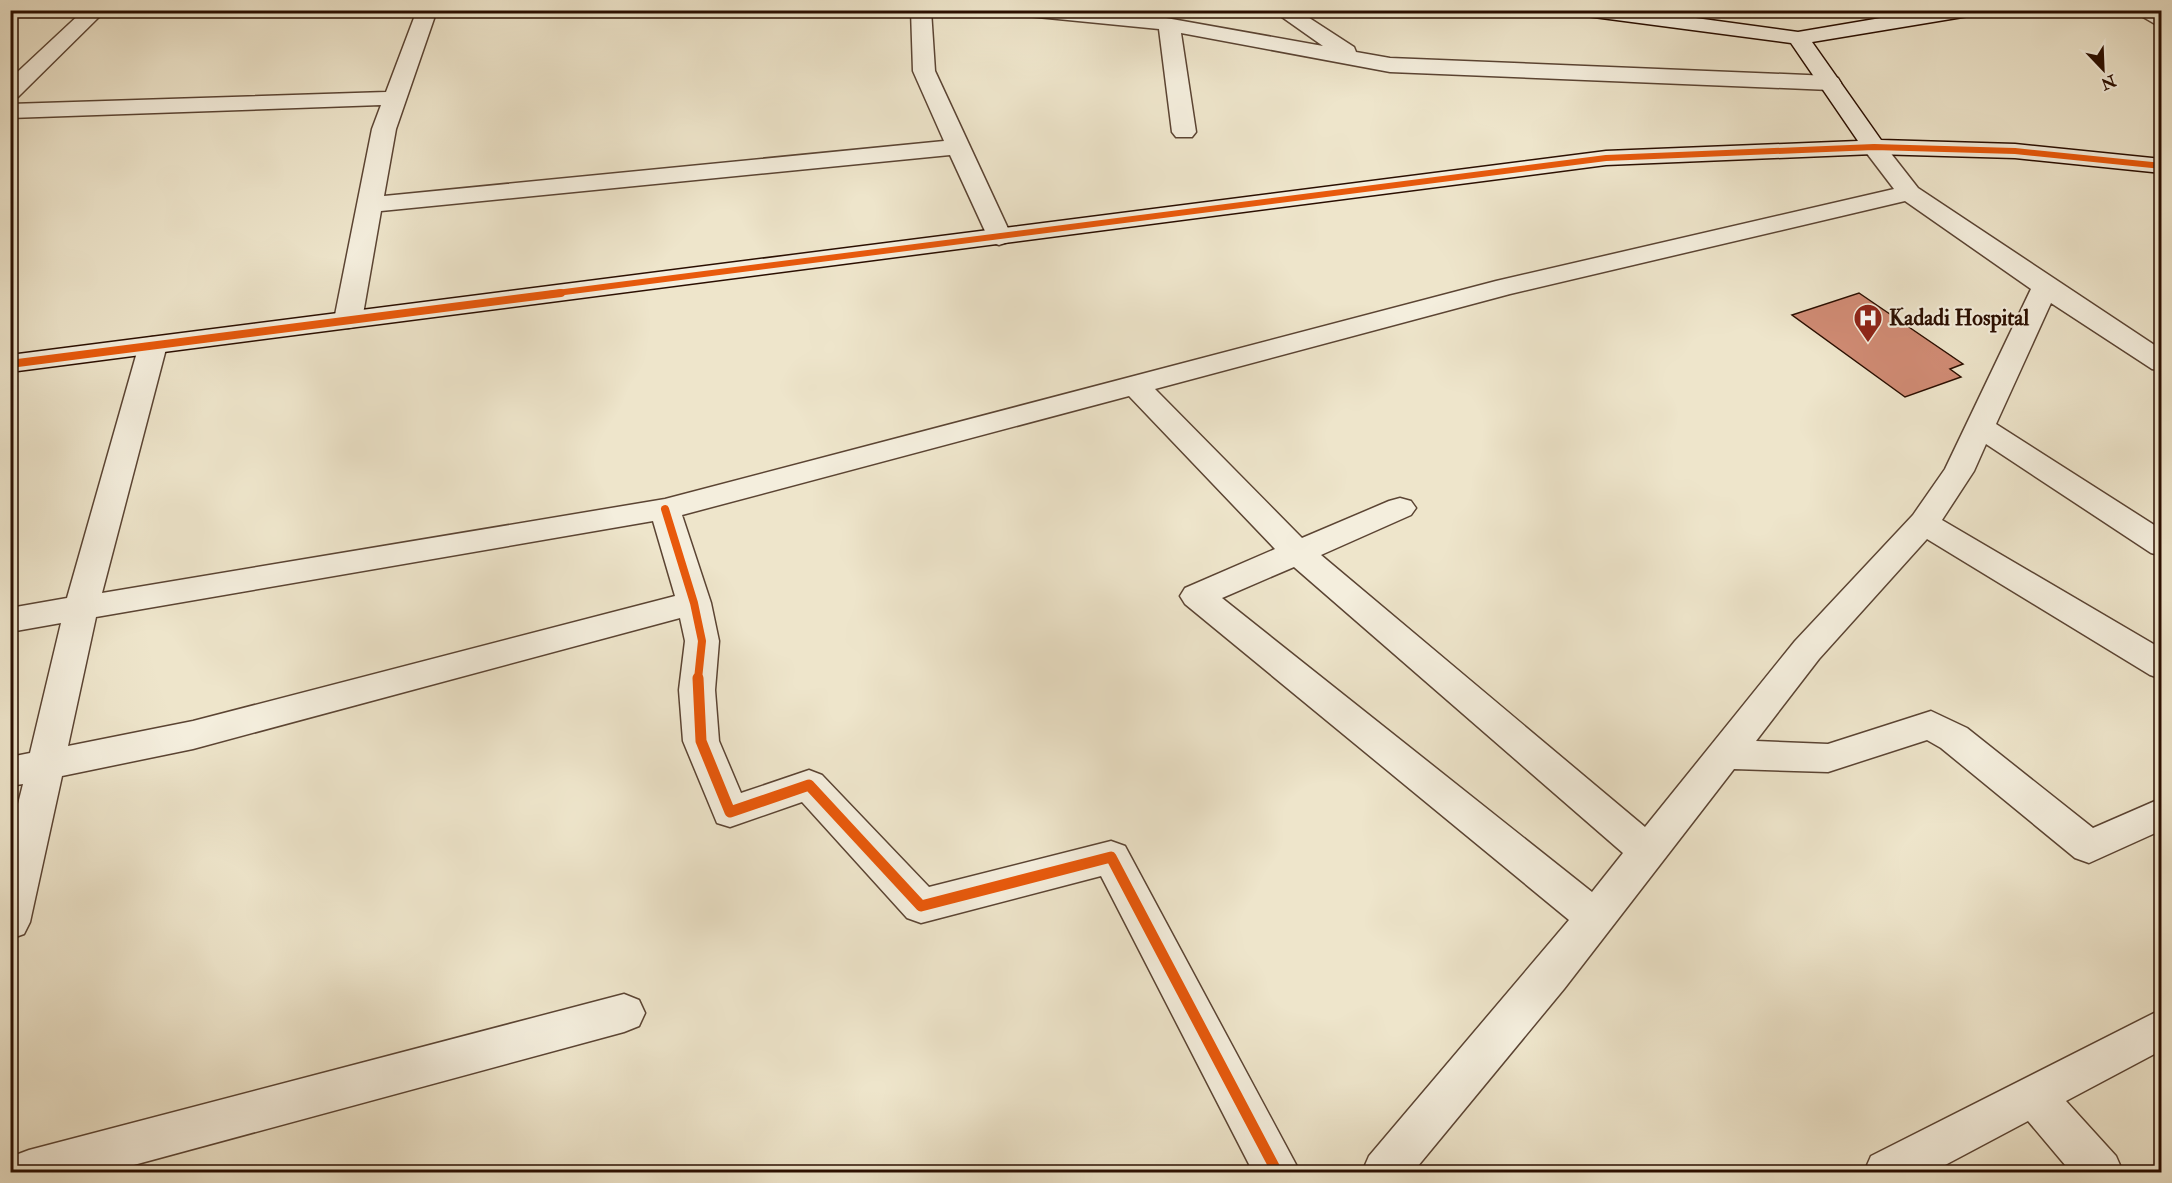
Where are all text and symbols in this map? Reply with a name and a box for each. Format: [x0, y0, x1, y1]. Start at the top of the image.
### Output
north arrow [2073, 39, 2133, 99]
text: N [2097, 69, 2120, 94]
hospital icon: Kadadi Hospital [1852, 302, 1884, 344]
place label: Kadadi Hospital [1889, 304, 2029, 333]

